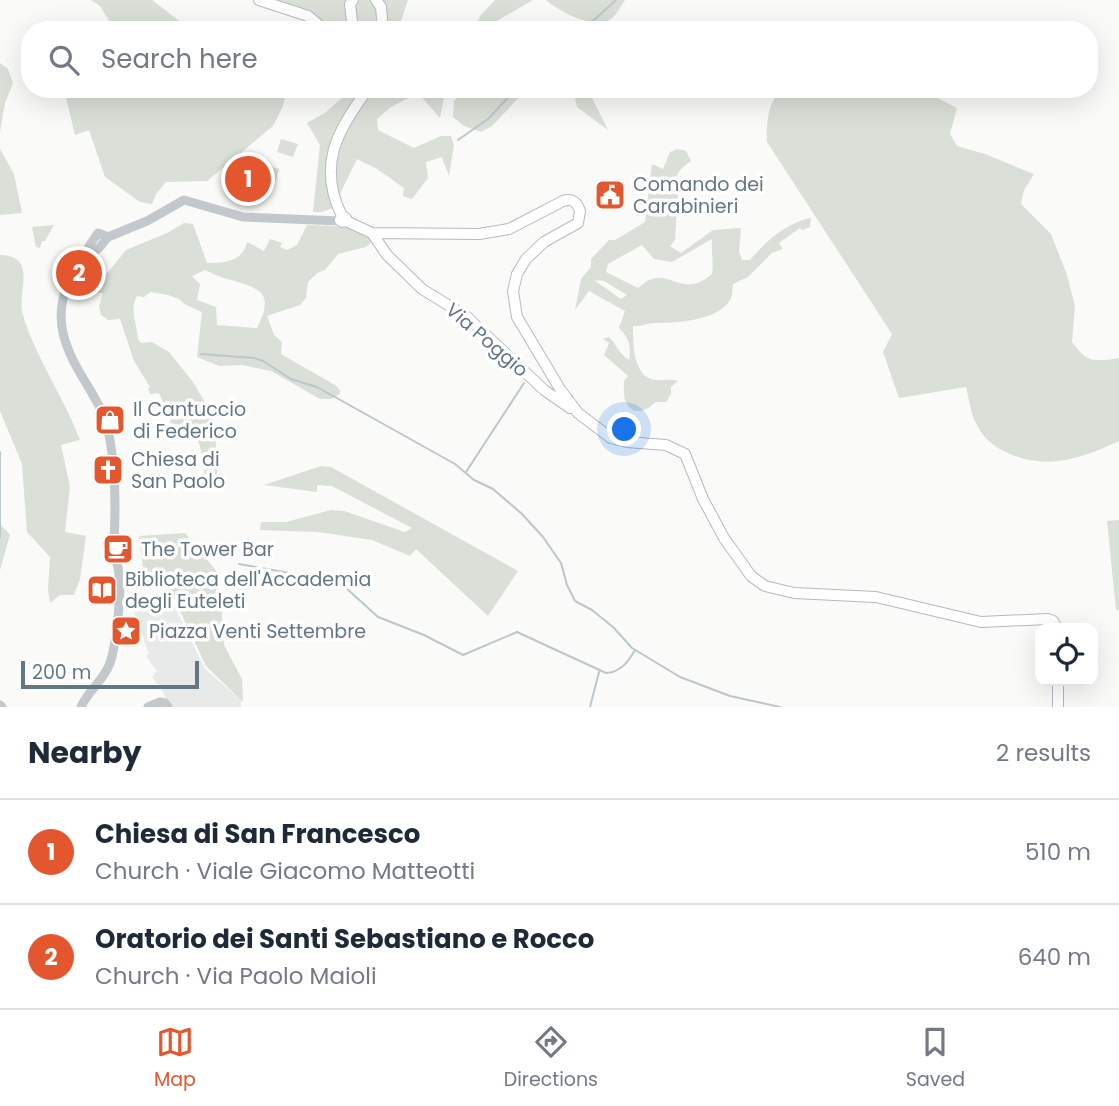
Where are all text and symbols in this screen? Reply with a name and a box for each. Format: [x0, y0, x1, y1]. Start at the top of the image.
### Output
search box [21, 21, 1098, 98]
icon: search [45, 41, 83, 79]
text: Search here [101, 41, 258, 77]
pin: 1 [225, 153, 271, 205]
place label: Comando dei Carabinieri [633, 171, 764, 220]
public building icon: Comando dei Carabinieri [593, 178, 627, 212]
pin: 2 [56, 247, 102, 299]
street label: Via Poggio [440, 297, 534, 383]
place label: Il Cantuccio di Federico [133, 396, 246, 445]
shop icon: Il Cantuccio di Federico [93, 403, 127, 437]
your location [607, 412, 641, 446]
place label: Chiesa di San Paolo [131, 446, 225, 495]
church icon: Chiesa di San Paolo [91, 453, 125, 487]
cafe icon: The Tower Bar [101, 532, 135, 566]
place label: The Tower Bar [141, 536, 274, 563]
place label: Biblioteca dell'Accademia degli Euteleti [125, 566, 371, 615]
library icon: Biblioteca dell'Accademia degli Euteleti [85, 573, 119, 607]
place icon: Piazza Venti Settembre [109, 614, 143, 648]
place label: Piazza Venti Settembre [149, 618, 366, 645]
map controls [1035, 623, 1098, 686]
button: locate [1035, 623, 1098, 686]
scale bar [21, 658, 200, 690]
text: 200 m [32, 659, 91, 686]
text: Nearby [28, 731, 142, 774]
text: 2 results [996, 737, 1091, 769]
text: Chiesa di San Francesco [95, 816, 420, 852]
text: 1 [47, 836, 55, 868]
text: 510 m [1025, 836, 1091, 868]
text: Church · Viale Giacomo Matteotti [95, 855, 475, 887]
text: Oratorio dei Santi Sebastiano e Rocco [95, 921, 594, 957]
text: 2 [44, 941, 58, 973]
text: 640 m [1018, 941, 1091, 973]
text: Church · Via Paolo Maioli [95, 960, 377, 992]
tab: Map [154, 1023, 196, 1094]
tab: Directions [504, 1023, 598, 1094]
tab: Saved [906, 1023, 965, 1094]

